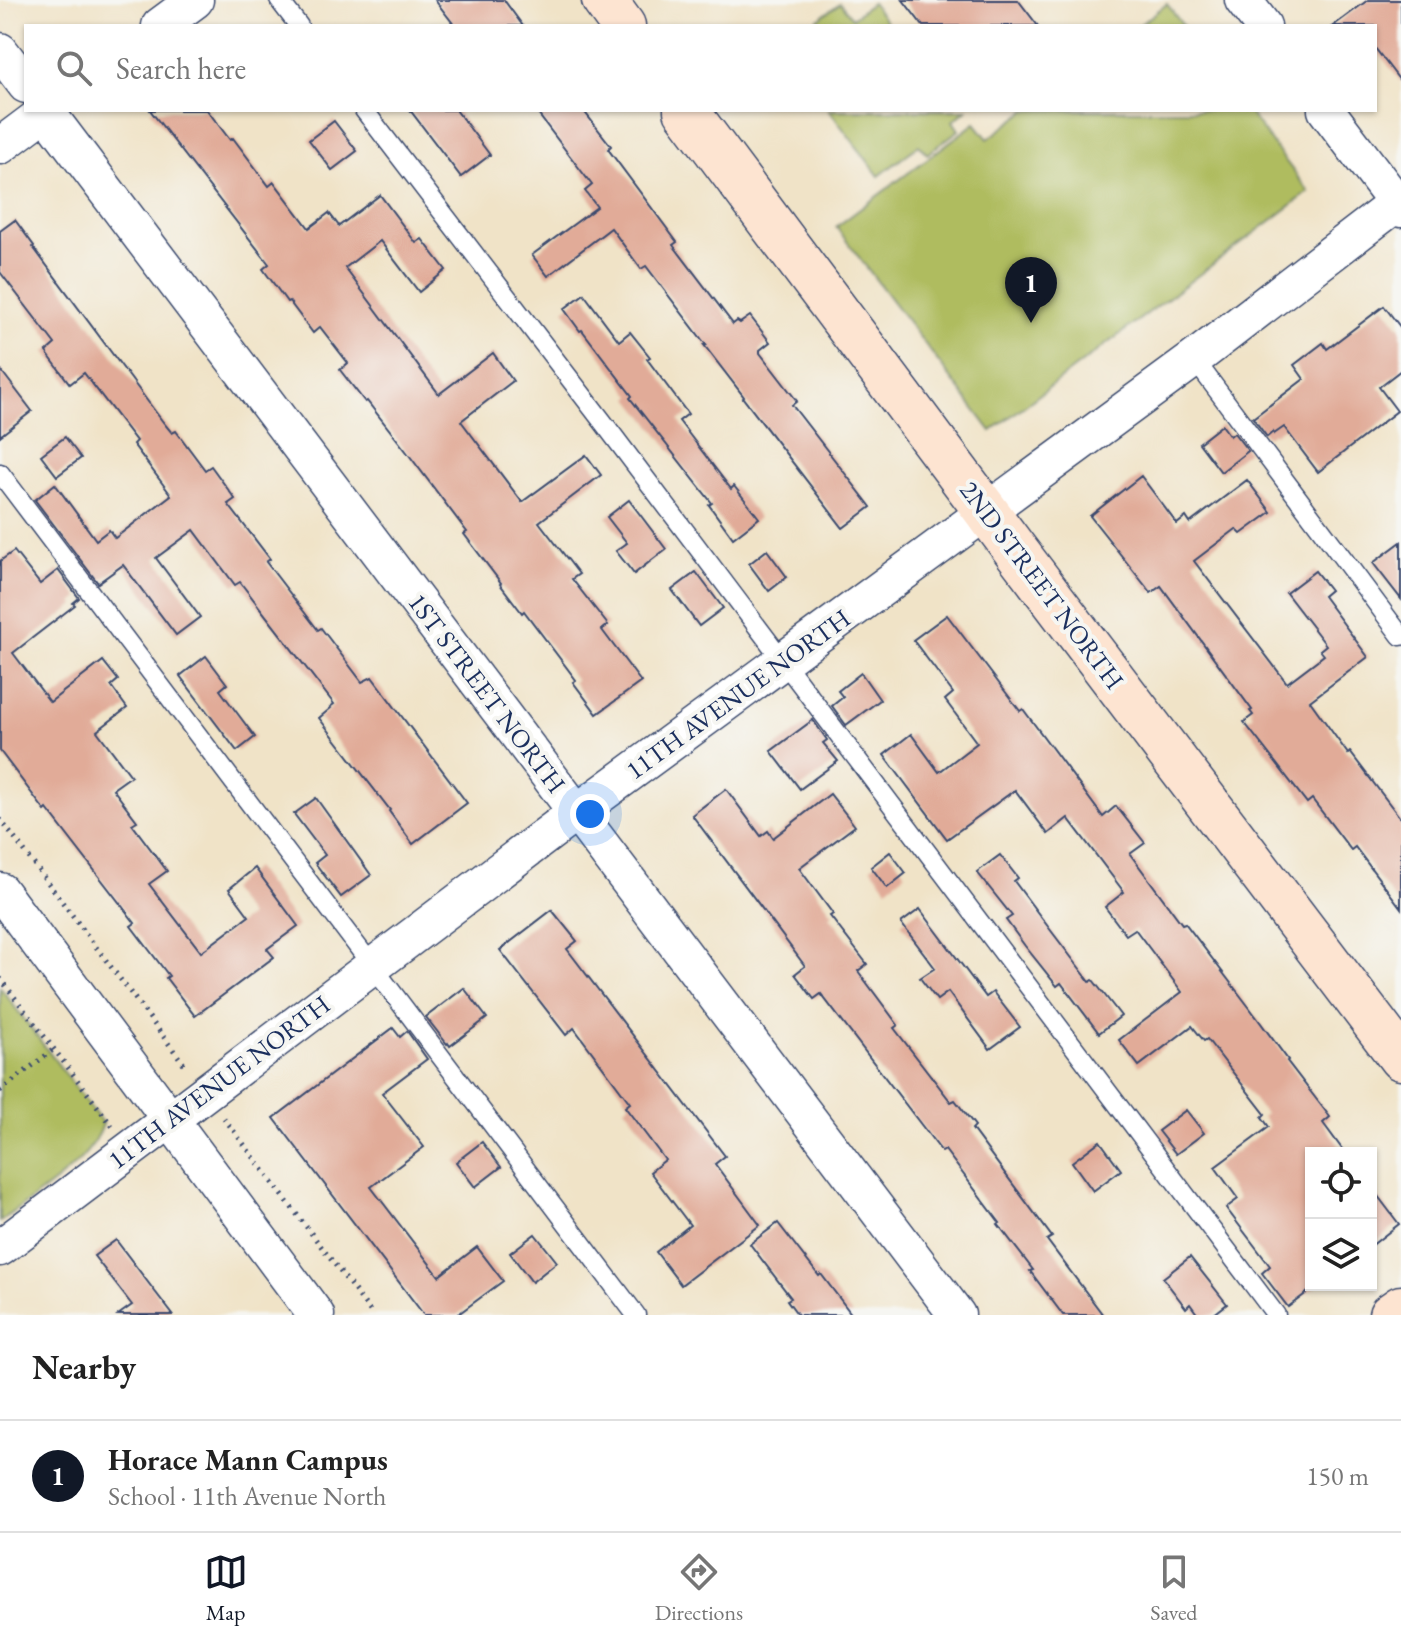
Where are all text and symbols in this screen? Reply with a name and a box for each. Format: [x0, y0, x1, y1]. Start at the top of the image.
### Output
search box [24, 24, 1377, 112]
icon: search [52, 46, 96, 90]
text: Search here [116, 49, 246, 88]
pin: 1 [1005, 257, 1057, 323]
street label: 2ND STREET NORTH [952, 474, 1132, 696]
street label: 1ST STREET NORTH [401, 586, 573, 800]
street label: 11TH AVENUE NORTH [619, 601, 857, 787]
your location [570, 794, 610, 834]
street label: 11TH AVENUE NORTH [101, 987, 337, 1177]
map controls [1305, 1147, 1377, 1291]
button: locate [1305, 1147, 1377, 1219]
button: layers [1305, 1219, 1377, 1291]
text: Nearby [32, 1345, 136, 1389]
text: Horace Mann Campus [108, 1440, 388, 1479]
text: 1 [51, 1459, 65, 1493]
text: 150 m [1306, 1459, 1369, 1493]
text: School · 11th Avenue North [108, 1479, 387, 1513]
tab: Map [204, 1550, 248, 1627]
tab: Directions [655, 1550, 743, 1627]
tab: Saved [1150, 1550, 1197, 1627]

